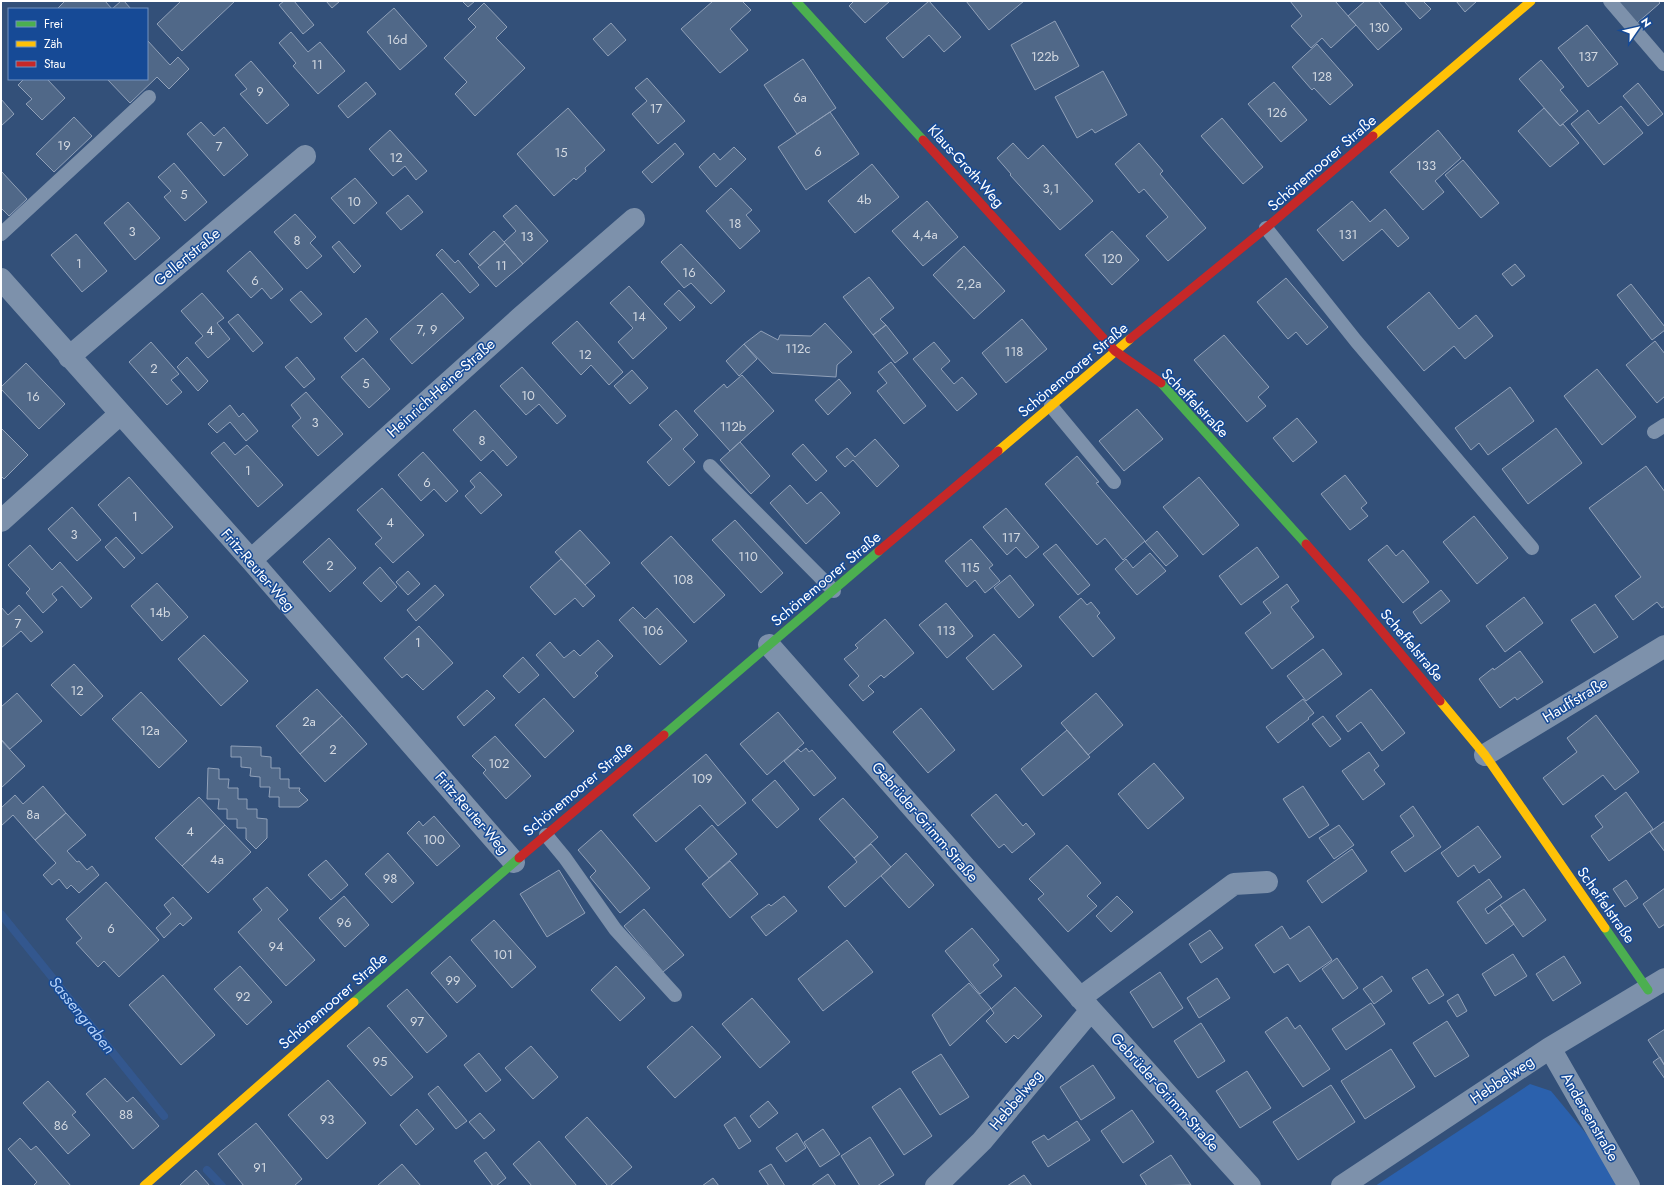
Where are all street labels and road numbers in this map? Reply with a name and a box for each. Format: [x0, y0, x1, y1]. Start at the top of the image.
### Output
street label: Schönemoorer Straße [1263, 109, 1381, 217]
street label: Klaus-Groth-Weg [923, 119, 1009, 213]
street label: Gellertstraße [149, 222, 225, 291]
street label: Schönemoorer Straße [1013, 317, 1133, 423]
street label: Heinrich-Heine-Straße [382, 333, 500, 443]
street label: Scheffelstraße [1156, 363, 1234, 443]
street label: Fritz-Reuter-Weg [216, 524, 300, 616]
street label: Schönemoorer Straße [766, 526, 886, 632]
street label: Scheffelstraße [1375, 604, 1449, 686]
street label: Hauffstraße [1538, 672, 1612, 728]
street label: Schönemoorer Straße [518, 736, 638, 842]
street label: Gebrüder-Grimm-Straße [866, 757, 984, 887]
street label: Fritz-Reuter-Weg [430, 767, 514, 859]
street label: Scheffelstraße [1571, 862, 1641, 948]
street label: Schönemoorer Straße [274, 947, 392, 1055]
street label: Gebrüder-Grimm-Straße [1106, 1028, 1225, 1156]
street label: Hebbelweg [1466, 1050, 1538, 1110]
street label: Hebbelweg [984, 1065, 1048, 1135]
street label: Andersenstraße [1556, 1069, 1624, 1166]

